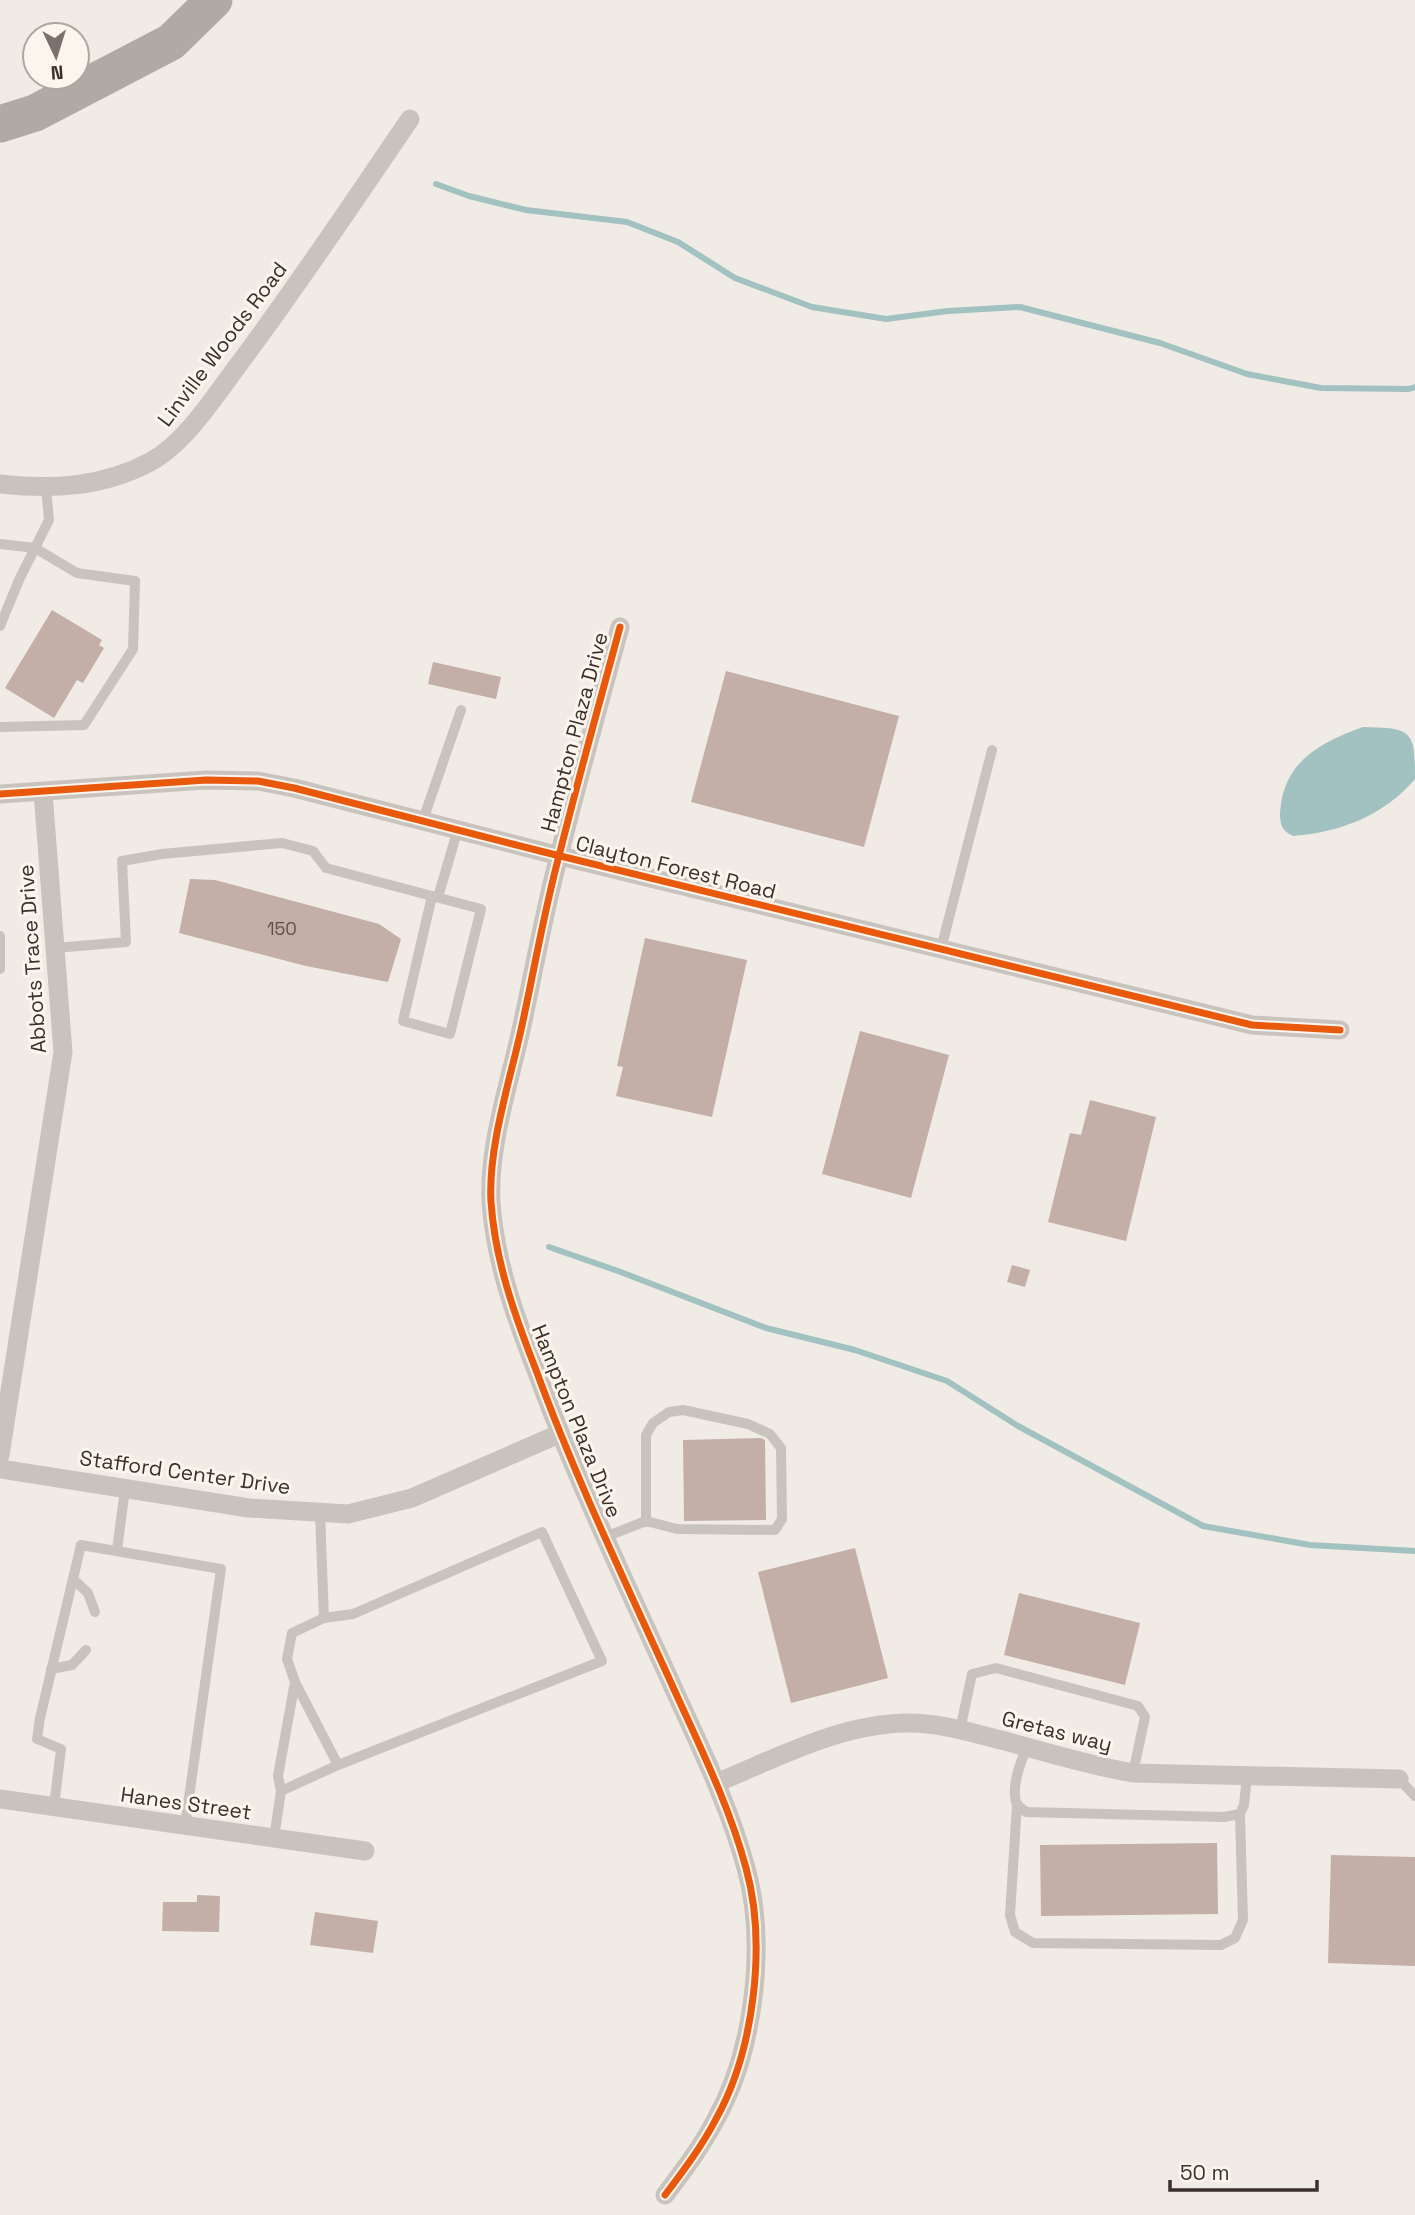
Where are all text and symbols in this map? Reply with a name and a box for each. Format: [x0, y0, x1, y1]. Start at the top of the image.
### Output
north arrow [21, 21, 91, 91]
text: N [50, 60, 64, 85]
street label: Linville Woods Road [151, 256, 293, 432]
street label: Hampton Plaza Drive [534, 629, 614, 835]
street label: Clayton Forest Road [573, 829, 779, 905]
street label: Abbots Trace Drive [12, 864, 52, 1054]
house number: 150 [267, 917, 297, 940]
street label: Hampton Plaza Drive [526, 1320, 628, 1522]
street label: Stafford Center Drive [78, 1444, 292, 1500]
street label: Gretas way [999, 1704, 1115, 1758]
street label: Hanes Street [119, 1780, 253, 1826]
scale bar [1170, 2148, 1317, 2192]
text: 50 m [1180, 2159, 1230, 2186]

